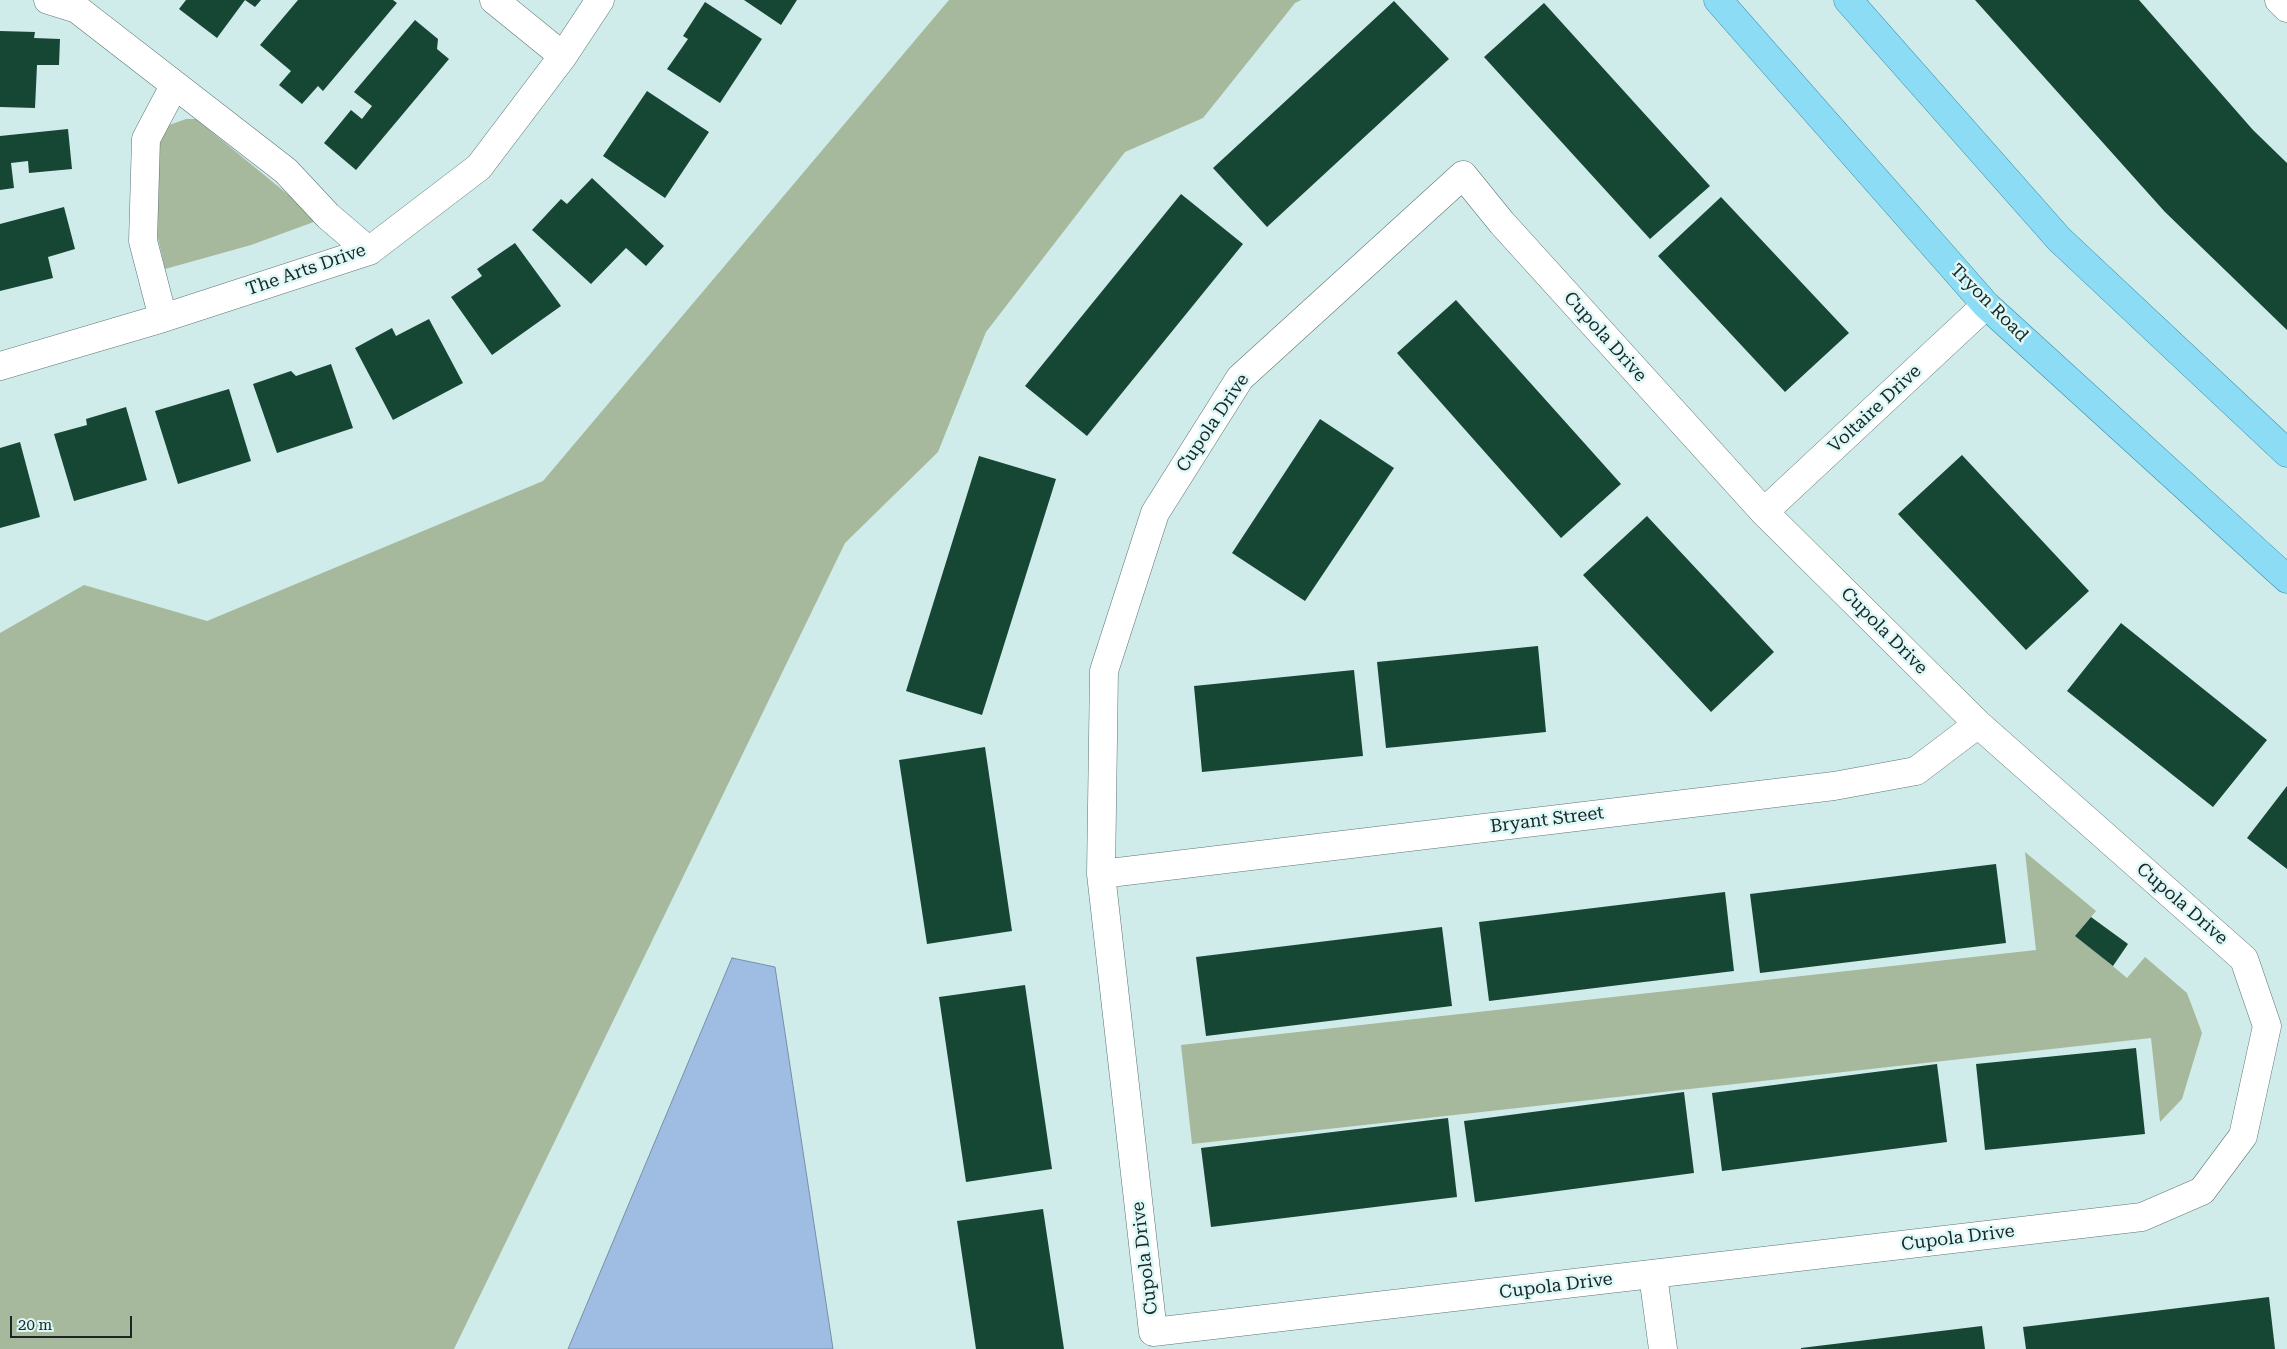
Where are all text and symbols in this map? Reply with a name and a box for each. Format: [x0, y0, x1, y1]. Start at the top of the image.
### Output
street label: The Arts Drive [243, 239, 369, 301]
street label: Tryon Road [1946, 260, 2032, 346]
street label: Cupola Drive [1559, 287, 1651, 387]
street label: Voltaire Drive [1824, 361, 1926, 457]
street label: Cupola Drive [1172, 370, 1254, 476]
street label: Cupola Drive [1836, 583, 1932, 679]
street label: Bryant Street [1489, 802, 1605, 838]
street label: Cupola Drive [2132, 858, 2232, 950]
street label: Cupola Drive [1127, 1200, 1163, 1316]
street label: Cupola Drive [1900, 1220, 2016, 1256]
street label: Cupola Drive [1498, 1268, 1614, 1304]
scale bar [12, 1306, 135, 1338]
text: 20 m [18, 1316, 52, 1334]

